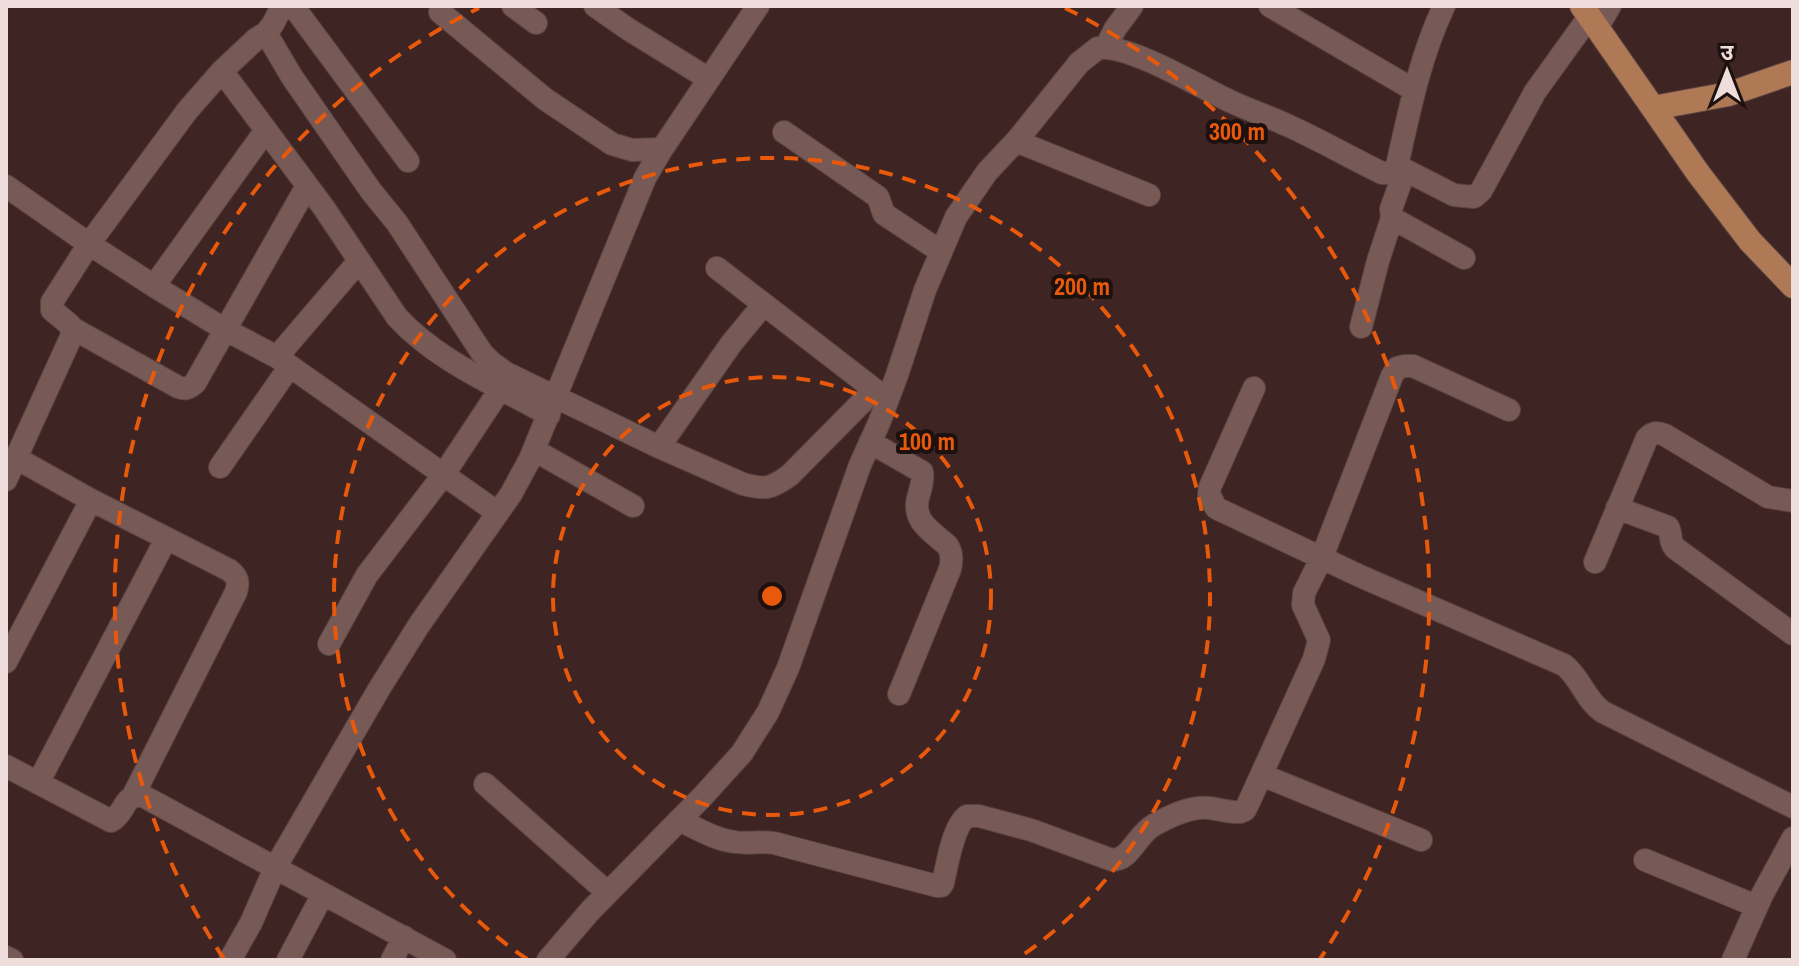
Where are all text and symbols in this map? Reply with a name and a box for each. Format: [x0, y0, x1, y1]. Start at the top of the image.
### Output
north arrow [1687, 32, 1767, 112]
text: उ [1721, 37, 1735, 67]
text: 300 m [1209, 115, 1265, 147]
text: 200 m [1054, 270, 1110, 302]
text: 100 m [899, 425, 955, 457]
centre of rings [758, 582, 786, 610]

